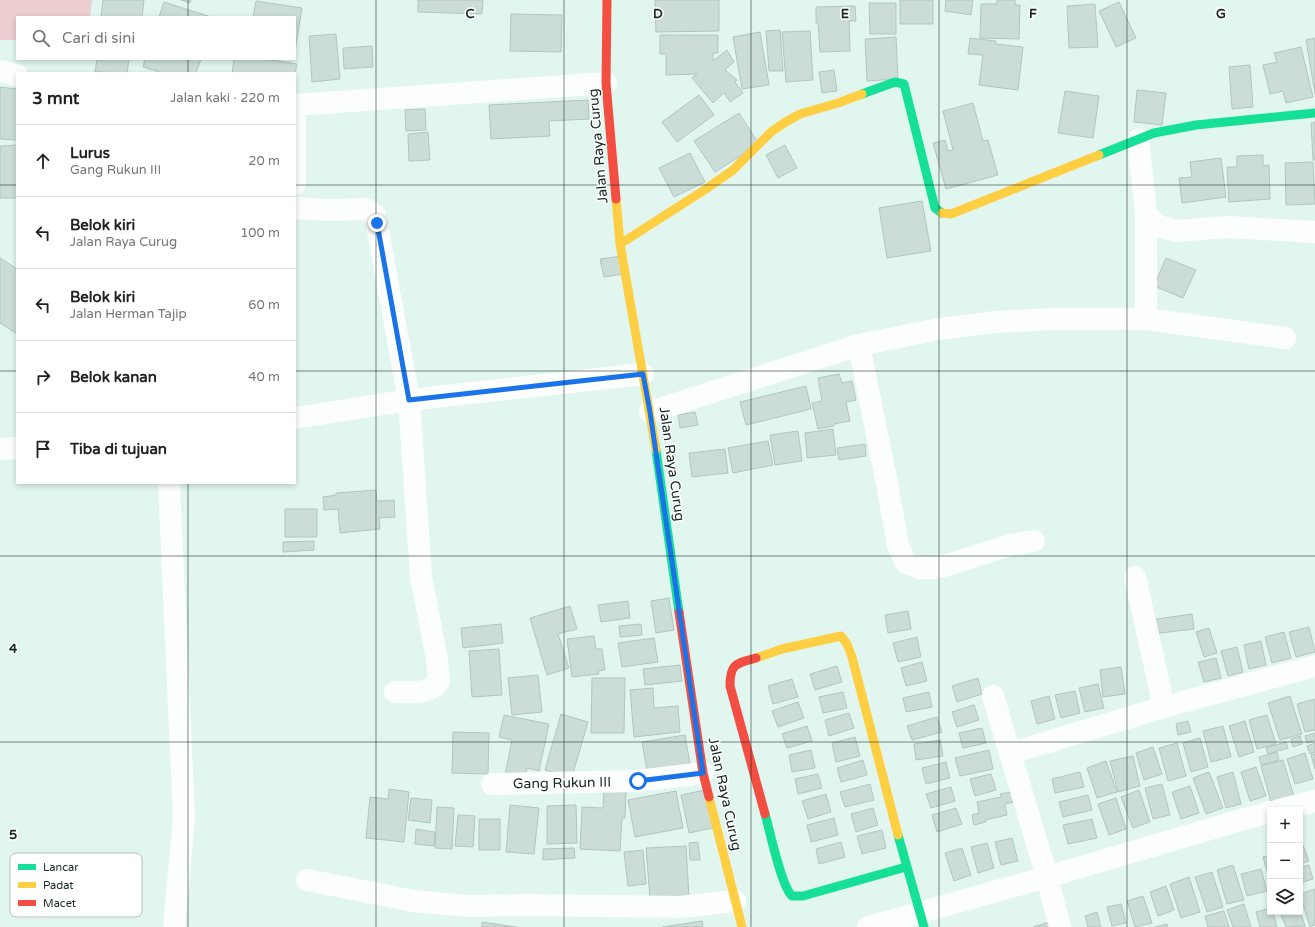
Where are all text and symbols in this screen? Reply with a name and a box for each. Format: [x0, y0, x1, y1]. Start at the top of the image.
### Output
text: C [465, 6, 475, 22]
text: D [653, 6, 663, 22]
text: E [841, 6, 849, 22]
text: F [1029, 6, 1037, 22]
text: G [1216, 6, 1226, 22]
search box [16, 16, 296, 60]
icon: search [30, 27, 52, 49]
text: Cari di sini [62, 29, 135, 47]
text: 3 mnt [32, 88, 79, 109]
street label: Jalan Raya Curug [585, 88, 611, 204]
text: Jalan kaki · 220 m [170, 90, 280, 106]
text: Lurus [70, 144, 110, 162]
icon: ahead [32, 150, 54, 172]
text: 20 m [248, 153, 280, 169]
text: Gang Rukun III [70, 162, 161, 178]
route end [368, 214, 386, 232]
text: Belok kiri [70, 216, 135, 234]
icon: left [32, 222, 54, 244]
text: 100 m [240, 225, 280, 241]
text: Jalan Raya Curug [70, 234, 177, 250]
text: Belok kiri [70, 288, 135, 306]
icon: left [32, 294, 54, 316]
text: 60 m [248, 297, 280, 313]
text: Jalan Herman Tajip [70, 306, 187, 322]
icon: right [32, 366, 54, 388]
text: Belok kanan [70, 368, 157, 386]
text: 40 m [248, 369, 280, 385]
street label: Jalan Raya Curug [656, 406, 688, 522]
icon: arrive [32, 438, 54, 460]
text: Tiba di tujuan [70, 440, 167, 458]
text: 4 [9, 641, 18, 657]
street label: Jalan Raya Curug [705, 736, 745, 852]
route start [629, 772, 647, 790]
street label: Gang Rukun III [513, 774, 611, 792]
map controls [1267, 807, 1303, 915]
button: + [1267, 807, 1303, 843]
text: 5 [9, 827, 17, 843]
button: − [1267, 843, 1303, 879]
legend [10, 853, 142, 917]
text: Lancar [43, 861, 79, 874]
text: Padat [43, 879, 73, 892]
button: layers [1267, 879, 1303, 915]
text: Macet [43, 897, 76, 910]

